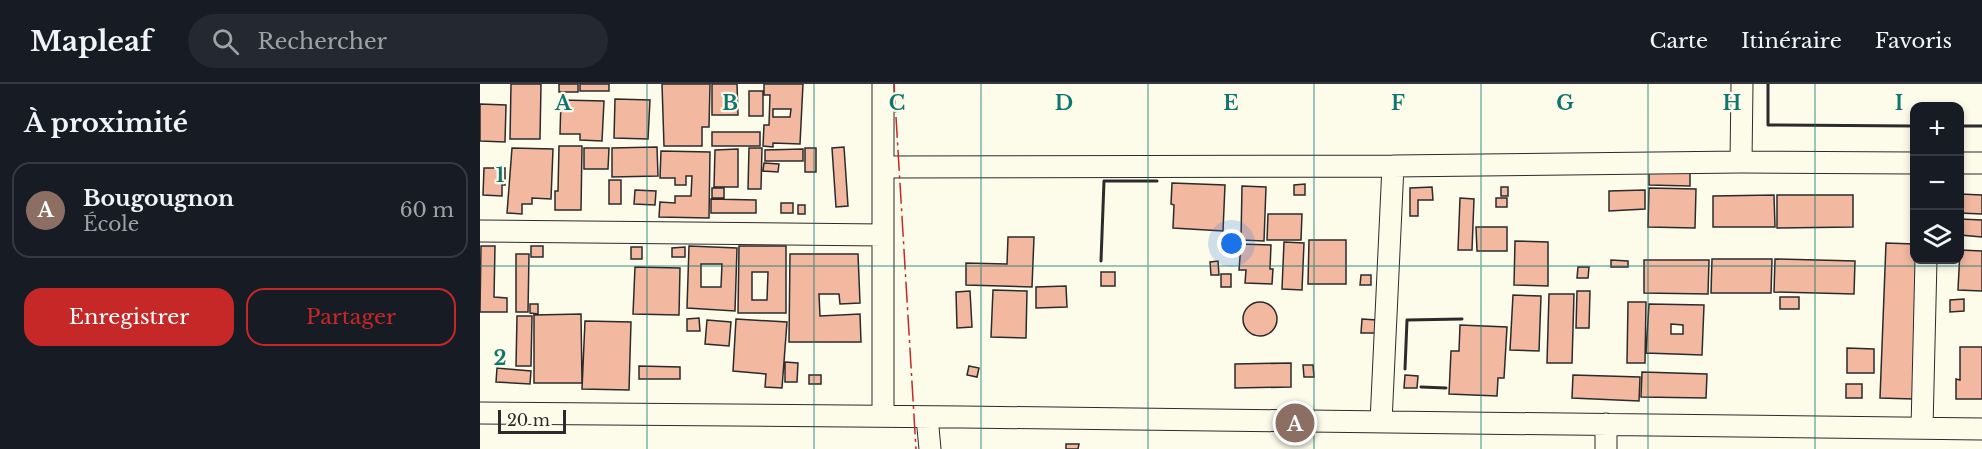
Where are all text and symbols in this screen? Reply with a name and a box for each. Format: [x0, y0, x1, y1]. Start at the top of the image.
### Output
search box [188, 14, 608, 68]
text: Mapleaf [30, 24, 152, 59]
icon: search [209, 25, 242, 58]
text: Rechercher [257, 28, 387, 55]
text: Carte [1650, 28, 1708, 54]
text: Itinéraire [1741, 28, 1842, 54]
text: Favoris [1875, 28, 1952, 54]
text: A [554, 91, 572, 115]
text: B [722, 91, 738, 115]
text: C [889, 91, 905, 115]
text: D [1055, 91, 1073, 115]
text: E [1223, 91, 1239, 115]
text: F [1391, 91, 1405, 115]
text: G [1556, 91, 1574, 115]
text: H [1723, 91, 1742, 115]
text: I [1895, 91, 1903, 115]
map controls [1910, 102, 1964, 264]
button: + [1910, 102, 1964, 156]
text: À proximité [24, 107, 188, 139]
button: − [1910, 156, 1964, 210]
text: 1 [496, 163, 505, 187]
text: Bougougnon [83, 185, 234, 212]
text: A [37, 198, 54, 222]
text: 60 m [400, 198, 454, 222]
button: layers [1910, 210, 1964, 264]
text: École [83, 212, 139, 236]
your location [1217, 229, 1246, 258]
button: Enregistrer [24, 288, 234, 346]
button: Partager [246, 288, 456, 346]
text: 2 [493, 346, 507, 370]
pin: A [1276, 400, 1314, 446]
scale bar [498, 407, 566, 434]
text: 20 m [507, 410, 550, 430]

